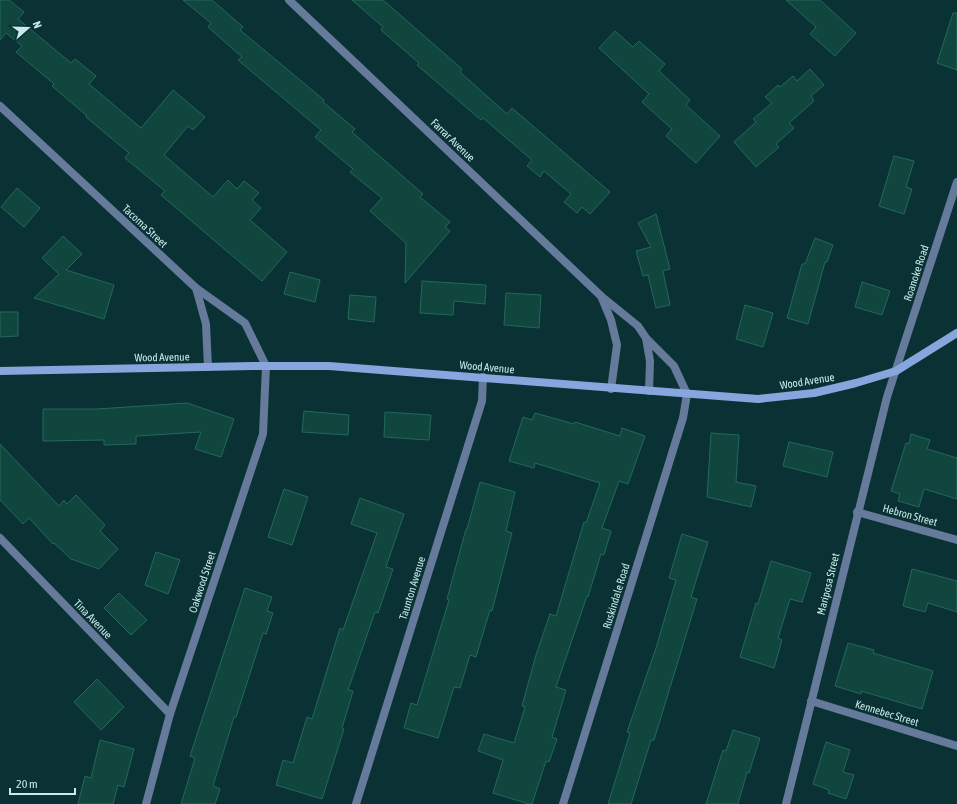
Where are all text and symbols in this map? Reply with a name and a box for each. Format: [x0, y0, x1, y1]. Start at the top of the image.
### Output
north arrow [8, 8, 48, 48]
text: N [31, 19, 44, 30]
street label: Farrar Avenue [429, 116, 477, 164]
street label: Tacoma Street [120, 202, 170, 250]
street label: Roanoke Road [901, 243, 931, 303]
street label: Wood Avenue [134, 351, 190, 363]
street label: Wood Avenue [459, 359, 515, 375]
street label: Wood Avenue [779, 371, 835, 391]
street label: Hebron Street [881, 502, 939, 528]
street label: Oakwood Street [186, 550, 218, 614]
street label: Mariposa Street [815, 552, 841, 616]
street label: Taunton Avenue [397, 555, 427, 621]
street label: Ruskindale Road [600, 562, 632, 630]
street label: Tina Avenue [71, 597, 115, 641]
street label: Kennebec Street [854, 698, 920, 728]
scale bar [10, 770, 75, 796]
text: 20 m [16, 777, 38, 791]

